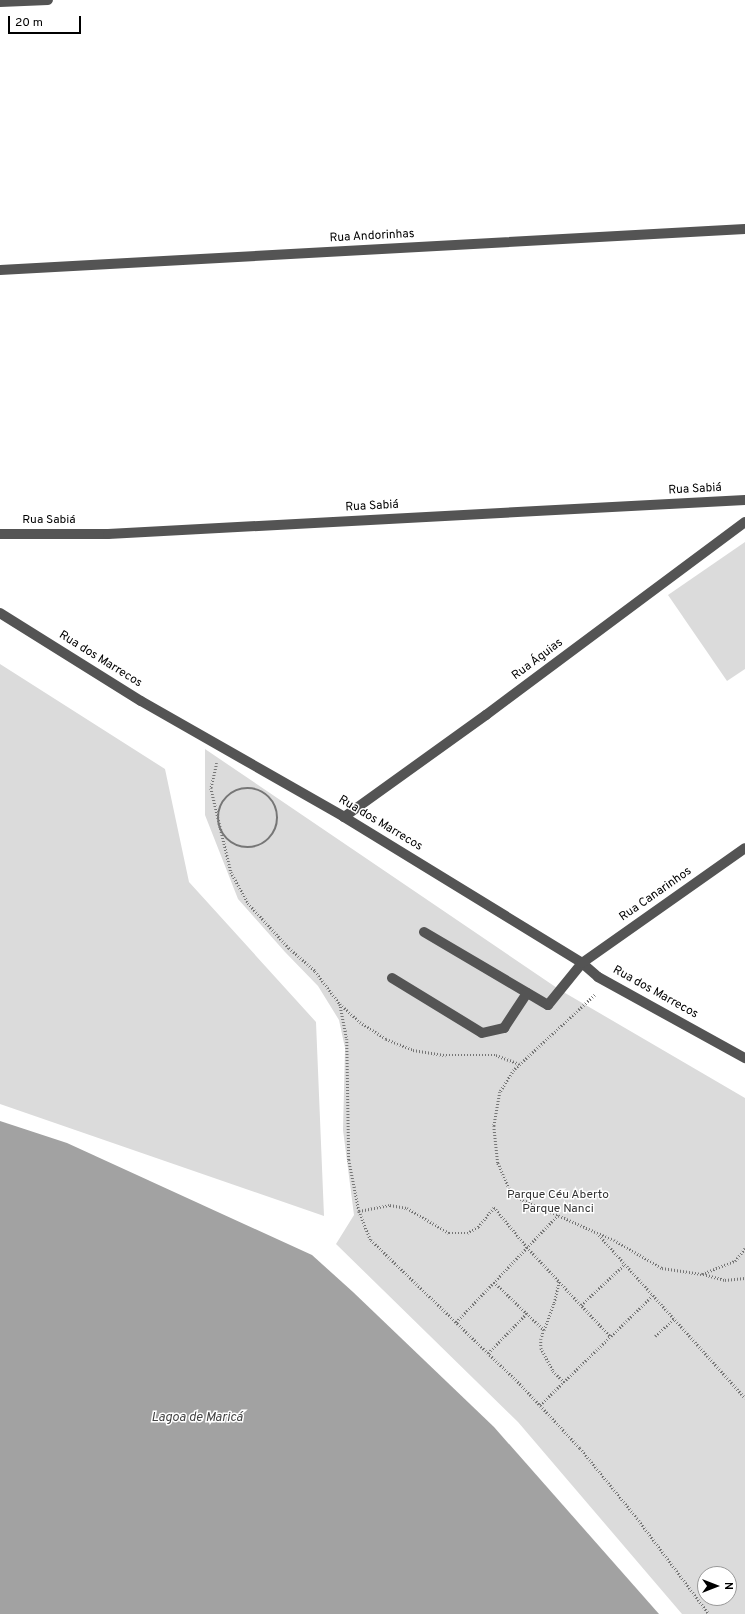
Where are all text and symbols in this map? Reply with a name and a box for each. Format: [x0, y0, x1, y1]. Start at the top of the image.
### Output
scale bar [10, 8, 83, 34]
text: 20 m [15, 15, 43, 31]
street label: Rua Andorinhas [329, 228, 415, 246]
street label: Rua Sabiá [668, 481, 722, 499]
street label: Rua Sabiá [345, 498, 399, 516]
street label: Rua Sabiá [22, 514, 76, 528]
street label: Rua dos Marrecos [56, 629, 144, 691]
street label: Rua Águias [510, 636, 566, 684]
street label: Rua dos Marrecos [335, 793, 425, 855]
street label: Rua Canarinhos [617, 865, 695, 925]
street label: Rua dos Marrecos [610, 964, 700, 1022]
park label: Parque Céu Aberto Parque Nanci [507, 1189, 609, 1217]
water label: Lagoa de Maricá [151, 1410, 243, 1426]
north arrow [697, 1566, 737, 1606]
text: N [721, 1582, 735, 1590]

